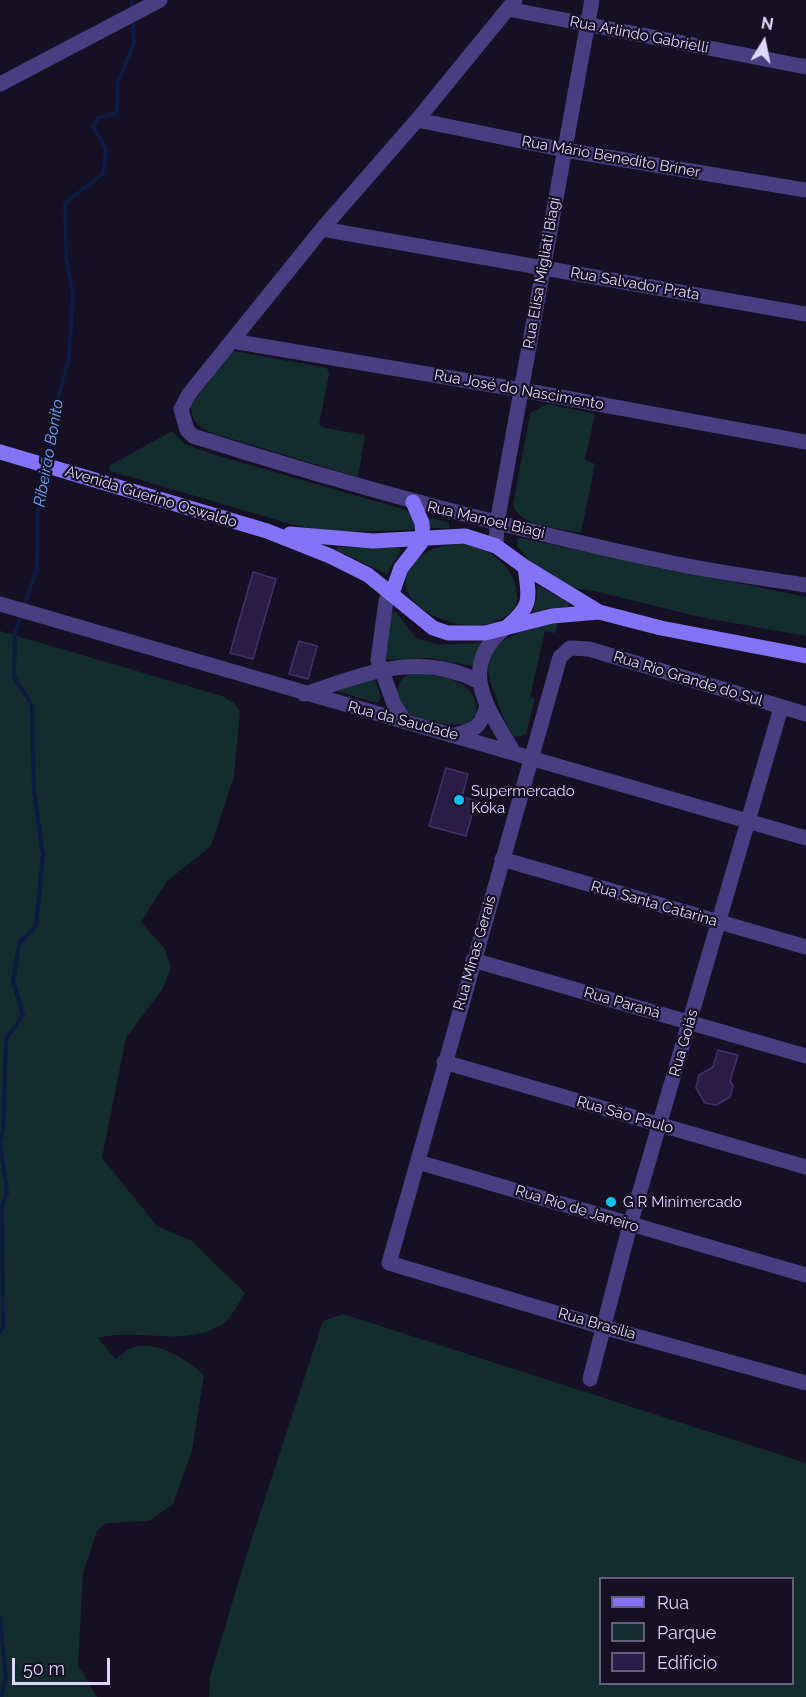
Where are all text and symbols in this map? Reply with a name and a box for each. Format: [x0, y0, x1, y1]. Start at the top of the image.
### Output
north arrow [734, 12, 794, 72]
street label: Rua Arlindo Gabrielli [568, 13, 710, 57]
text: N [760, 13, 775, 34]
street label: Rua Mário Benedito Briner [520, 132, 702, 182]
street label: Rua Elisa Migliati Biagi [520, 196, 564, 350]
street label: Rua Salvador Prata [569, 264, 701, 304]
street label: Rua José do Nascimento [433, 366, 605, 414]
water label: Ribeirão Bonito [30, 398, 68, 508]
street label: Avenida Guerino Oswaldo [63, 462, 239, 532]
street label: Rua Manoel Biagi [425, 498, 547, 542]
street label: Rua Rio Grande do Sul [611, 648, 765, 710]
street label: Rua da Saudade [346, 698, 460, 744]
place label: Supermercado Kóka [471, 782, 575, 817]
marker: Supermercado Kóka [452, 793, 466, 807]
street label: Rua Santa Catarina [589, 877, 719, 931]
street label: Rua Minas Gerais [450, 894, 500, 1012]
street label: Rua Paraná [582, 984, 662, 1022]
street label: Rua Goiás [666, 1007, 702, 1079]
street label: Rua São Paulo [574, 1093, 676, 1137]
street label: Rua Rio de Janeiro [513, 1182, 641, 1236]
place label: G R Minimercado [623, 1193, 742, 1211]
marker: G R Minimercado [604, 1195, 618, 1209]
street label: Rua Brasília [556, 1304, 638, 1344]
legend [599, 1577, 794, 1685]
text: Rua [657, 1592, 689, 1613]
text: Parque [657, 1622, 716, 1643]
scale bar [15, 1646, 112, 1684]
text: Edifício [657, 1652, 717, 1673]
text: 50 m [23, 1658, 65, 1679]

